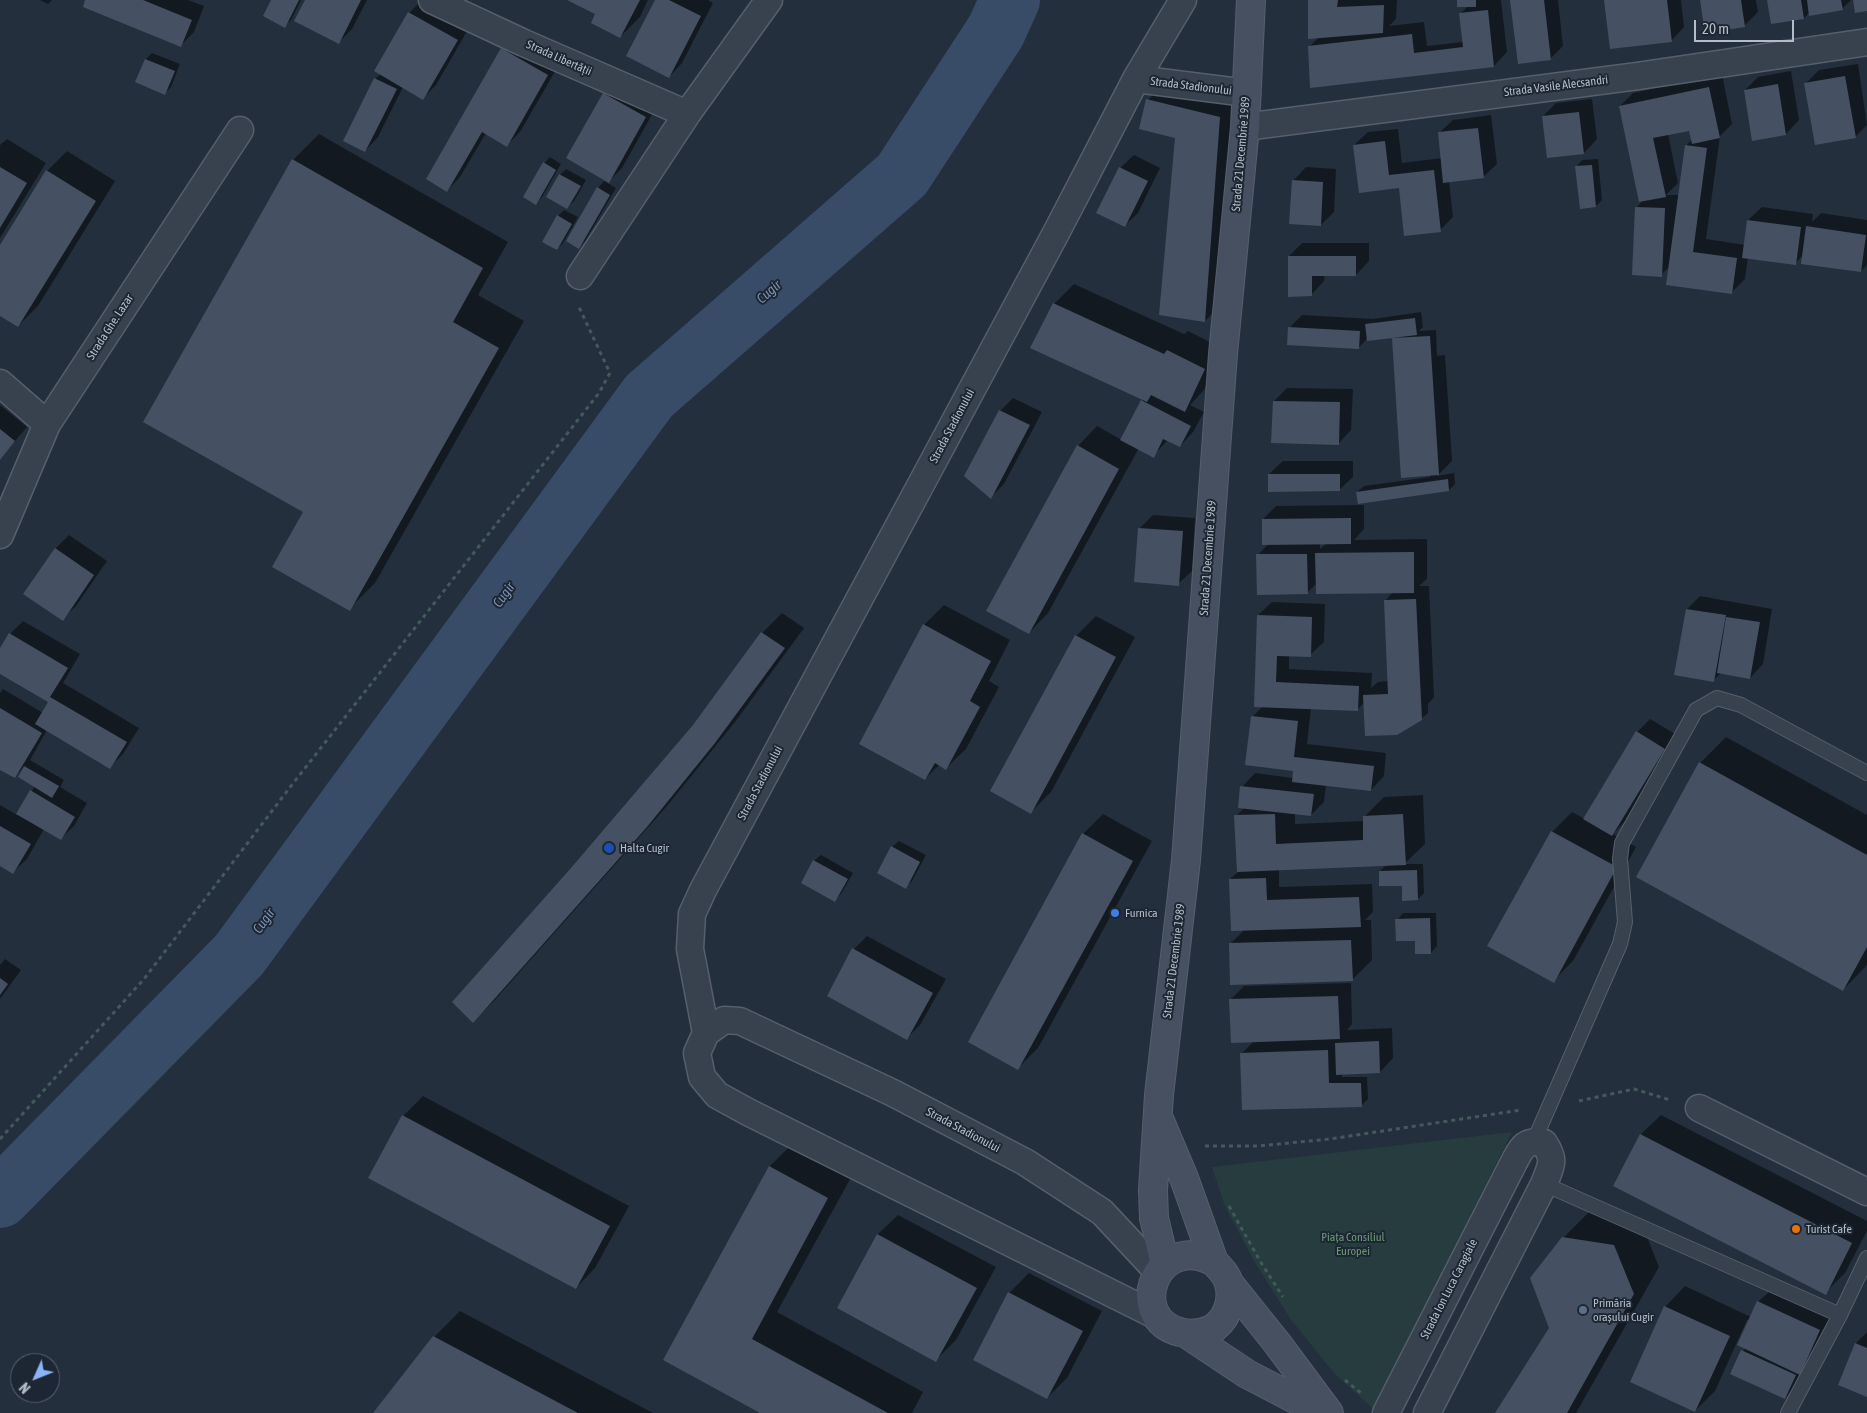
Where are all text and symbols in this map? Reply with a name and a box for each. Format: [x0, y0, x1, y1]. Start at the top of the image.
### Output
scale bar [1697, 10, 1797, 42]
text: 20 m [1702, 20, 1729, 37]
street label: Strada Libertății [524, 37, 594, 79]
street label: Strada Vasile Alecsandri [1503, 72, 1609, 100]
street label: Strada Stadionului [1150, 74, 1232, 98]
street label: Strada 21 Decembrie 1989 [1229, 96, 1253, 212]
water label: Cugir [753, 277, 785, 307]
street label: Strada Ghe. Lazar [83, 291, 137, 363]
street label: Strada Stadionului [926, 387, 978, 465]
street label: Strada 21 Decembrie 1989 [1197, 500, 1219, 616]
water label: Cugir [489, 579, 519, 611]
street label: Strada Stadionului [734, 744, 786, 822]
marker: Halta Cugir [602, 841, 616, 855]
place label: Halta Cugir [620, 841, 669, 855]
street label: Strada 21 Decembrie 1989 [1160, 903, 1188, 1019]
water label: Cugir [249, 905, 279, 937]
place label: Furnica [1125, 906, 1158, 920]
marker: Furnica [1109, 907, 1121, 919]
street label: Strada Stadionului [924, 1104, 1002, 1156]
place label: Turist Cafe [1806, 1222, 1852, 1236]
marker: Turist Cafe [1790, 1223, 1802, 1235]
park label: Piața Consiliul Europei [1321, 1230, 1385, 1258]
street label: Strada Ion Luca Caragiale [1418, 1237, 1480, 1341]
place label: Primăria orașului Cugir [1593, 1296, 1654, 1324]
marker: Primăria orașului Cugir [1577, 1304, 1589, 1316]
north arrow [10, 1353, 60, 1403]
text: N [16, 1379, 34, 1396]

